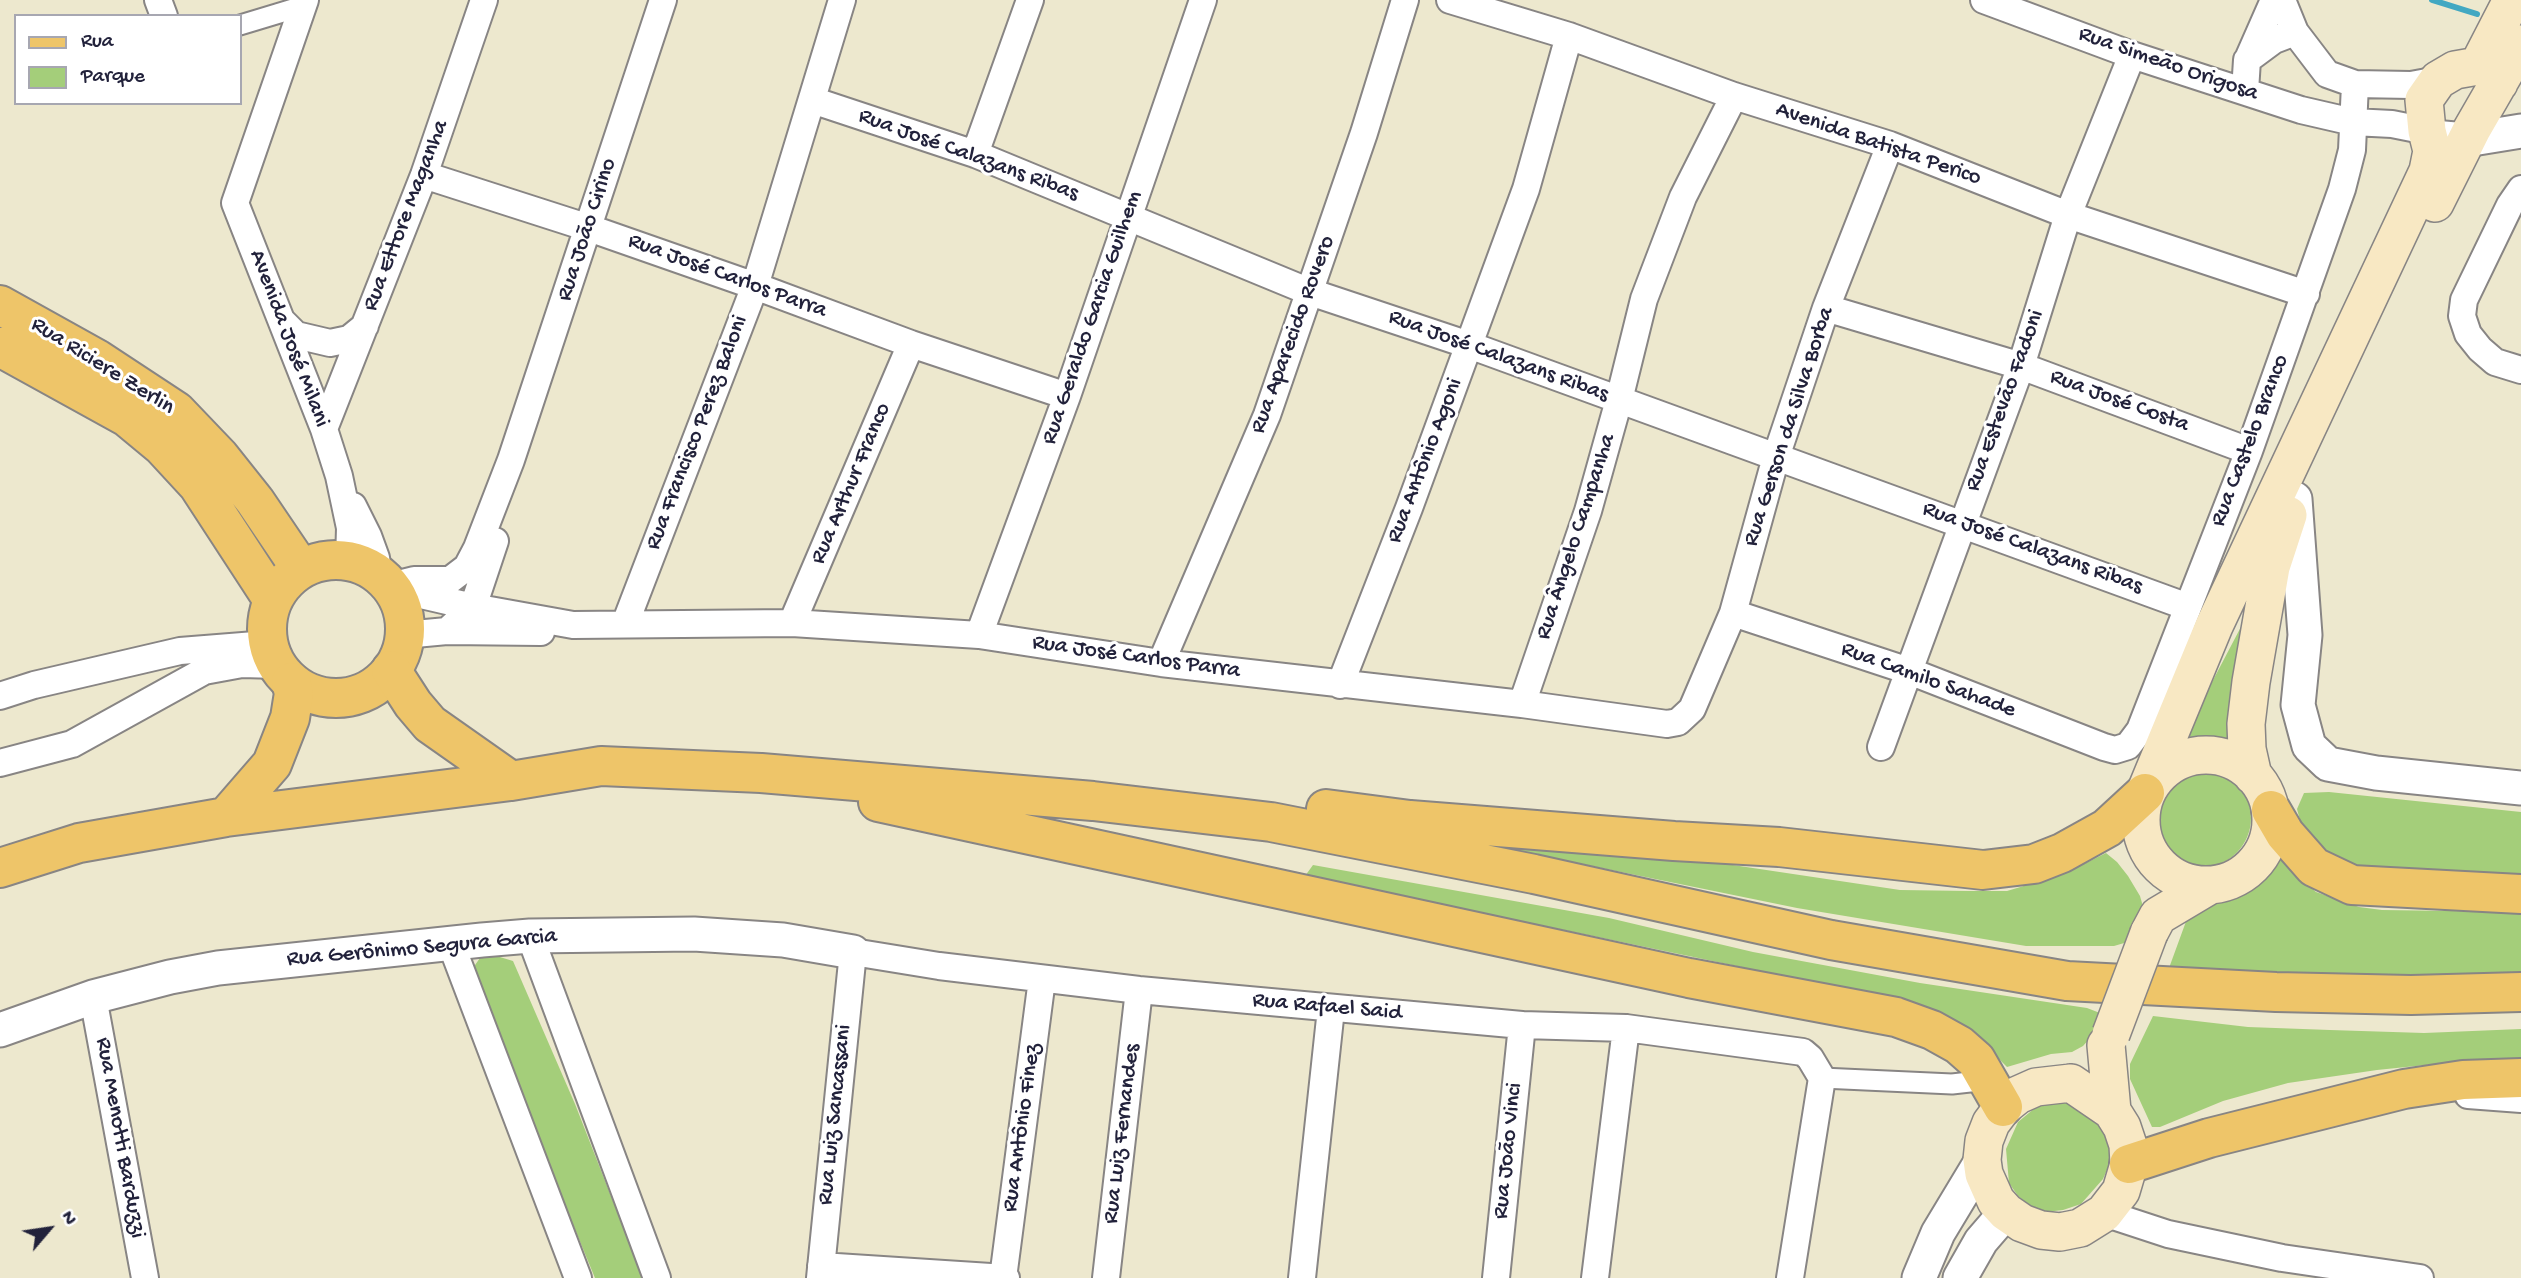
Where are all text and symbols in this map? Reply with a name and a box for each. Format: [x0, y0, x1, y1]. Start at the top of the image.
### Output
legend [14, 14, 242, 105]
street label: Rua Simeão Origosa [2074, 21, 2262, 109]
text: Rua [81, 30, 114, 55]
text: Parque [81, 65, 145, 90]
street label: Avenida Batista Perico [1772, 97, 1984, 193]
street label: Rua José Calazans Ribas [854, 103, 1082, 209]
street label: Rua Ettore Maganha [358, 117, 456, 315]
street label: Rua João Cirino [552, 155, 624, 305]
street label: Rua Geraldo Garcia Guilhem [1037, 187, 1149, 449]
street label: Rua José Carlos Parra [624, 228, 830, 326]
street label: Rua Aparecido Rovero [1245, 232, 1343, 438]
street label: Avenida José Milani [241, 246, 335, 432]
street label: Rua José Calazans Ribas [1384, 304, 1612, 410]
street label: Rua Gerson da Silva Borba [1738, 304, 1842, 550]
street label: Rua Estevão Fadoni [1960, 306, 2052, 496]
street label: Rua Riciere Zerlin [25, 312, 179, 422]
street label: Rua Francisco Perez Baloni [641, 312, 755, 554]
street label: Rua Castelo Branco [2206, 351, 2296, 531]
street label: Rua José Costa [2046, 364, 2192, 440]
street label: Rua Antônio Agoni [1382, 375, 1470, 547]
street label: Rua Arthur Franco [806, 399, 898, 569]
street label: Rua Ângelo Campanha [1531, 431, 1623, 643]
street label: Rua José Calazans Ribas [1918, 496, 2146, 602]
street label: Rua José Carlos Parra [1030, 630, 1242, 686]
street label: Rua Camilo Sahade [1837, 637, 2019, 725]
street label: Rua Gerônimo Segura Garcia [286, 923, 558, 975]
street label: Rua Rafael Said [1251, 988, 1403, 1028]
street label: Rua Luiz Sancassani [813, 1023, 859, 1207]
street label: Rua Menotti Barduzzi [88, 1036, 150, 1240]
street label: Rua Antônio Finez [998, 1042, 1048, 1214]
street label: Rua Luiz Fernandes [1098, 1042, 1148, 1226]
street label: Rua João Vinci [1488, 1082, 1530, 1220]
north arrow [14, 1194, 84, 1264]
text: N [55, 1208, 81, 1230]

